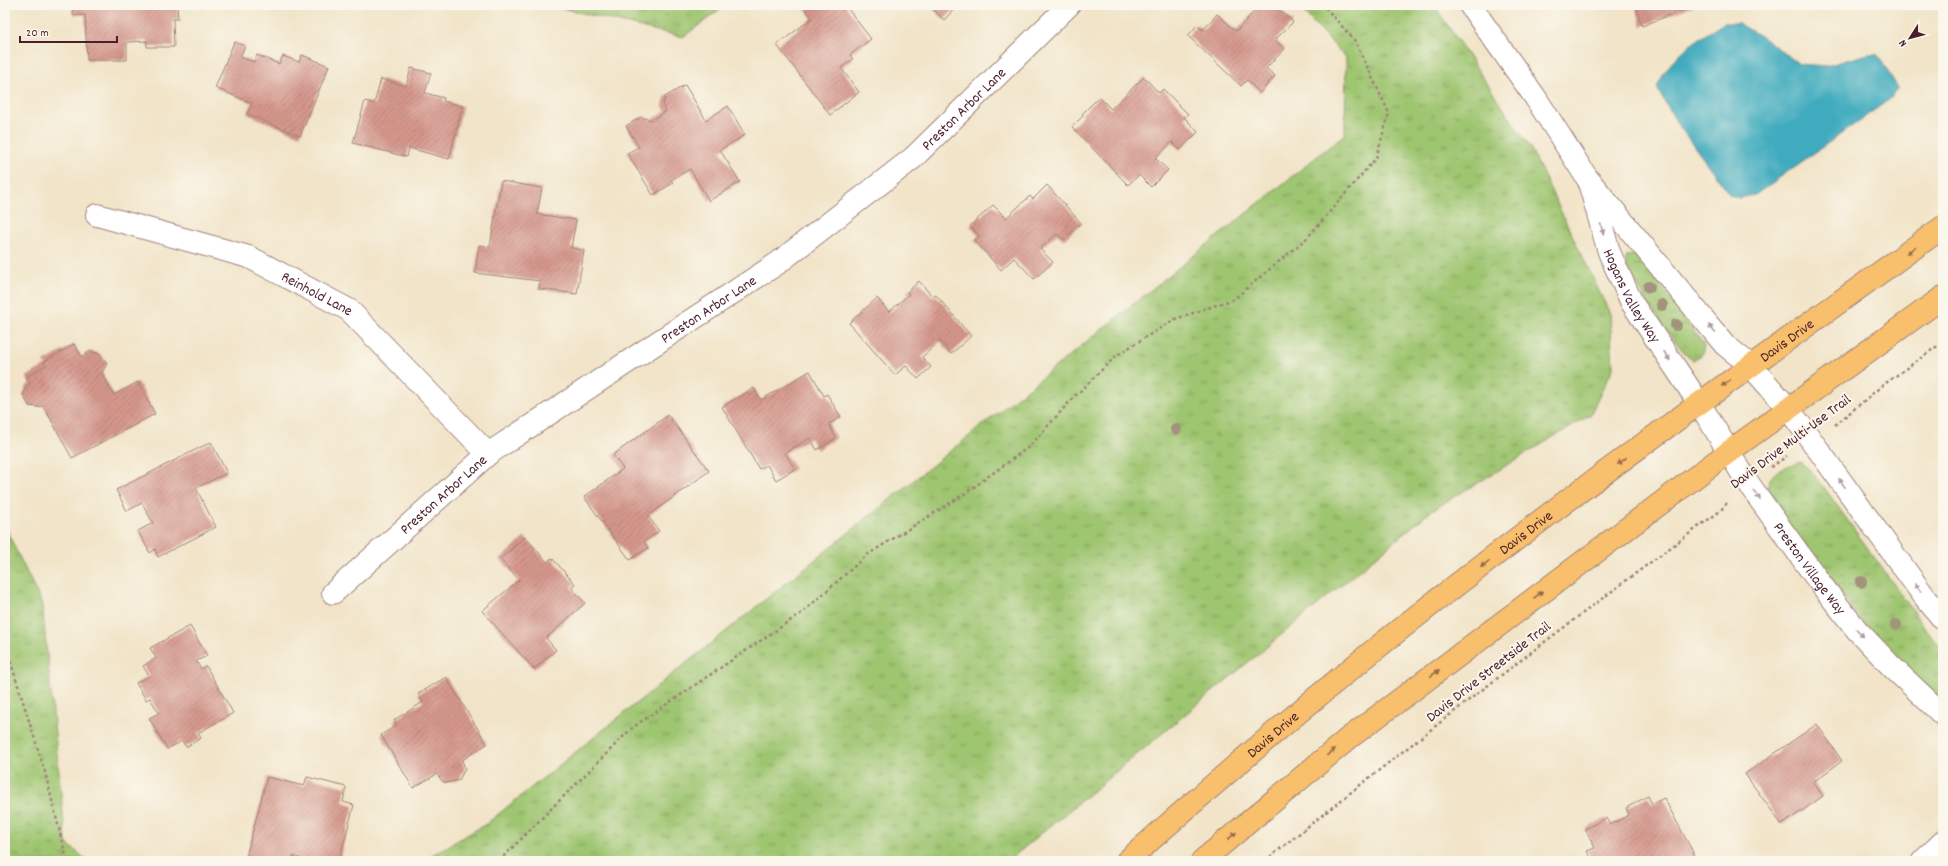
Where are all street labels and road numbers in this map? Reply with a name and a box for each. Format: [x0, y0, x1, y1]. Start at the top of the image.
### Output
street label: Preston Arbor Lane [918, 63, 1012, 157]
street label: Hogans Valley Way [1596, 246, 1665, 349]
street label: Reinhold Lane [277, 267, 356, 323]
street label: Preston Arbor Lane [657, 271, 762, 350]
street label: Davis Drive [1756, 314, 1820, 369]
street label: Davis Drive Multi-Use Trail [1726, 389, 1857, 495]
street label: Preston Arbor Lane [396, 450, 493, 541]
street label: Davis Drive [1495, 506, 1559, 561]
street label: Preston Village Way [1767, 518, 1851, 621]
street label: Davis Drive Streetside Trail [1422, 616, 1557, 728]
street label: Davis Drive [1243, 707, 1305, 764]

